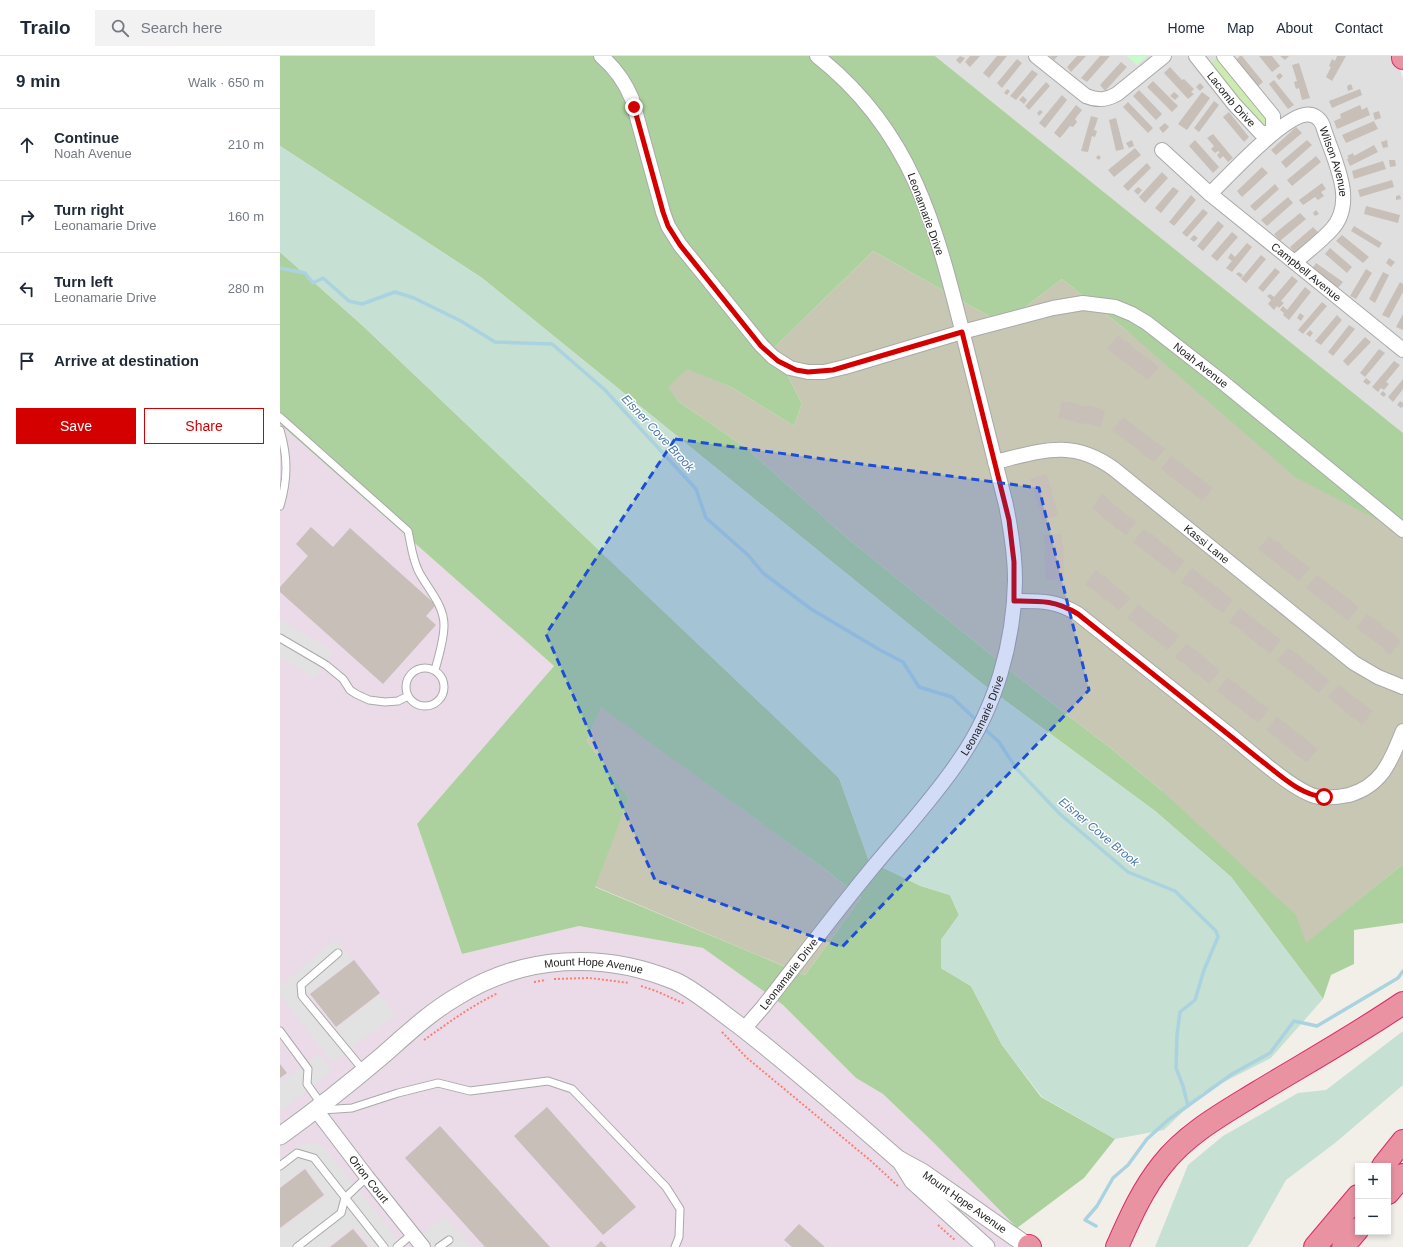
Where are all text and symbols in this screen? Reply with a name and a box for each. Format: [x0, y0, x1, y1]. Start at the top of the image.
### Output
search box [95, 10, 375, 46]
text: Trailo [20, 17, 71, 38]
icon: search [109, 17, 131, 39]
text: Search here [141, 19, 222, 36]
text: Home [1168, 20, 1205, 36]
text: Map [1227, 20, 1254, 36]
text: About [1276, 20, 1313, 36]
text: Contact [1335, 20, 1383, 36]
street label: Lacomb Drive [1205, 70, 1258, 129]
text: 9 min [16, 72, 60, 91]
text: Walk · 650 m [188, 75, 264, 90]
route end [625, 98, 643, 116]
street label: Wilson Avenue [1317, 125, 1349, 197]
text: Continue [54, 129, 119, 146]
icon: ahead [16, 134, 38, 156]
text: 210 m [228, 137, 264, 152]
text: Noah Avenue [54, 146, 132, 161]
street label: Leonamarie Drive [906, 171, 946, 257]
text: Turn right [54, 201, 124, 218]
icon: right [16, 206, 38, 228]
text: 160 m [228, 209, 264, 224]
text: Leonamarie Drive [54, 218, 157, 233]
street label: Campbell Avenue [1269, 240, 1344, 304]
text: Turn left [54, 273, 113, 290]
icon: left [16, 278, 38, 300]
text: 280 m [228, 281, 264, 296]
text: Leonamarie Drive [54, 290, 157, 305]
street label: Noah Avenue [1171, 340, 1230, 390]
icon: arrive [16, 350, 38, 372]
text: Arrive at destination [54, 352, 199, 369]
water label: Eisner Cove Brook [619, 392, 698, 475]
button: Save [16, 408, 136, 444]
button: Share [144, 408, 264, 444]
street label: Kassi Lane [1182, 522, 1232, 566]
street label: Leonamarie Drive [958, 674, 1006, 758]
route start [1315, 788, 1333, 806]
water label: Eisner Cove Brook [1056, 794, 1143, 870]
street label: Leonamarie Drive [757, 936, 820, 1012]
street label: Mount Hope Avenue [543, 955, 644, 976]
street label: Orion Court [347, 1153, 391, 1205]
map controls [1355, 1163, 1391, 1235]
button: + [1355, 1163, 1391, 1199]
street label: Mount Hope Avenue [921, 1168, 1009, 1235]
button: − [1355, 1199, 1391, 1235]

